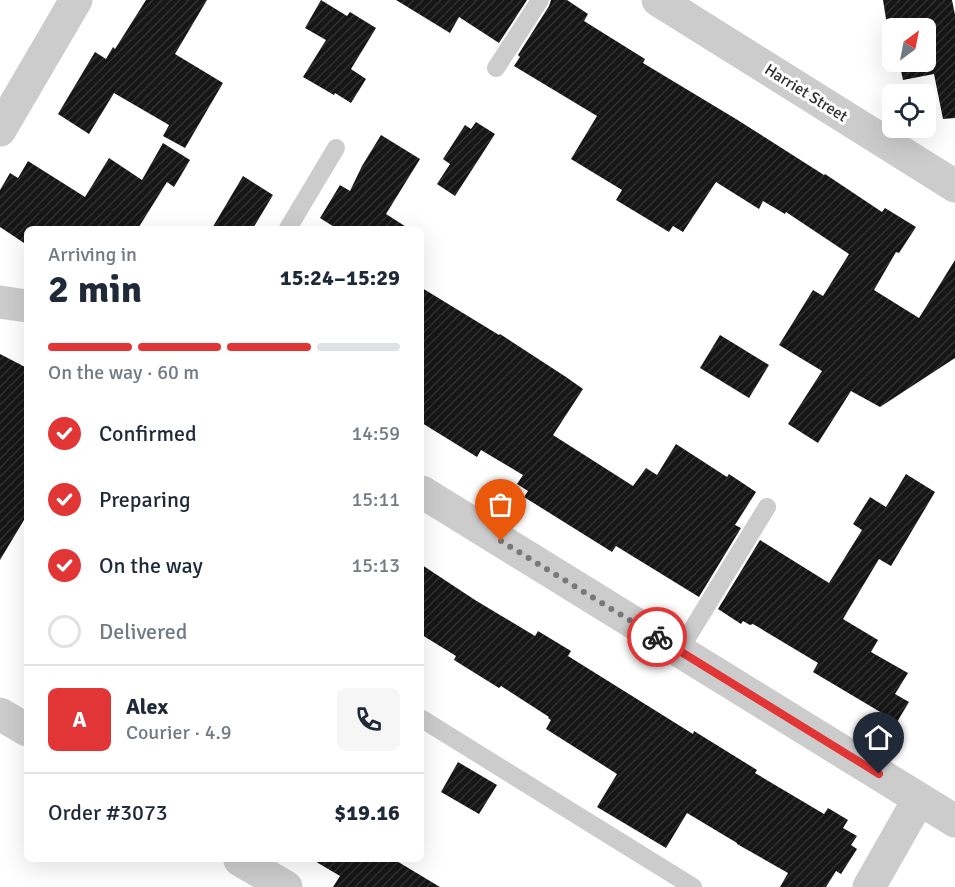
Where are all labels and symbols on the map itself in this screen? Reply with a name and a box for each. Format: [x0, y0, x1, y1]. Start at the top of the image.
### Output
north arrow [882, 18, 936, 72]
street label: Harriet Street [761, 60, 852, 127]
pin [475, 479, 526, 541]
courier [627, 607, 687, 667]
pin [853, 712, 904, 774]

